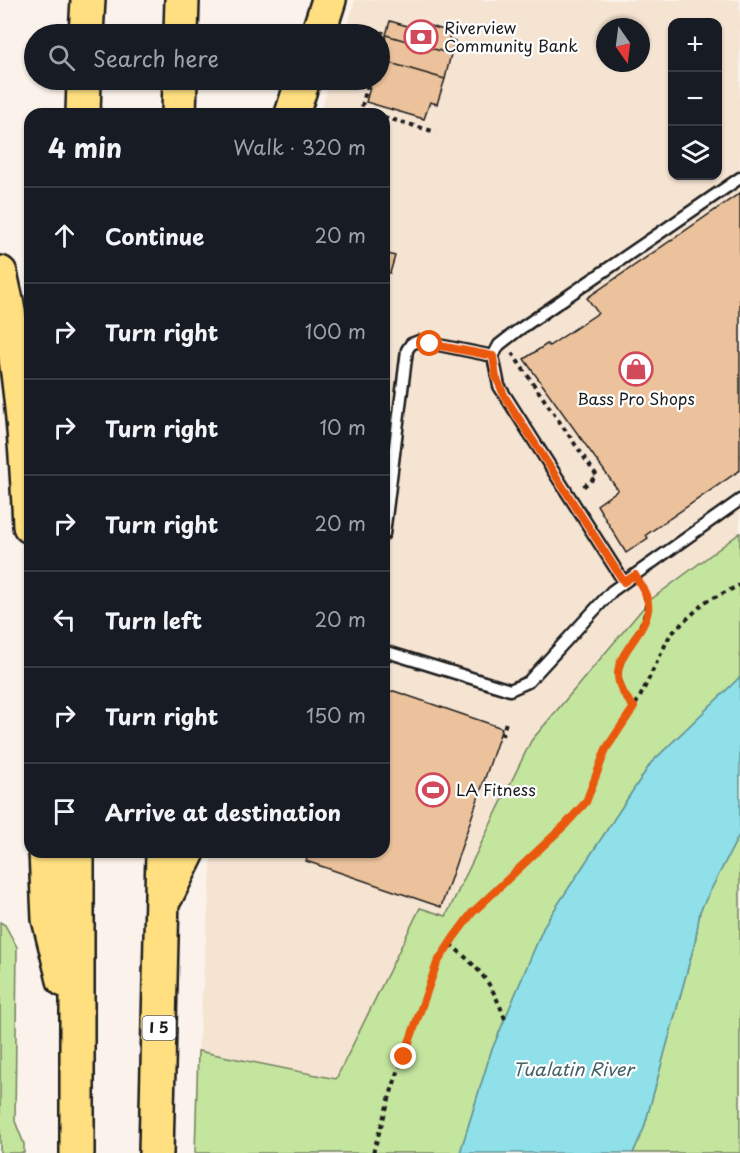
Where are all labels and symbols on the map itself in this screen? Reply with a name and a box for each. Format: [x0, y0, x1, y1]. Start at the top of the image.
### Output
place label: Riverview Community Bank [444, 15, 578, 57]
north arrow [596, 18, 650, 72]
bank icon: Riverview Community Bank [403, 19, 439, 55]
route start [416, 330, 442, 356]
shop icon: Bass Pro Shops [618, 351, 654, 387]
place label: Bass Pro Shops [577, 386, 695, 410]
sports icon: LA Fitness [415, 772, 451, 808]
place label: LA Fitness [456, 777, 536, 801]
road number: I 5 [142, 1016, 176, 1040]
route end [390, 1043, 416, 1069]
water label: Tualatin River [512, 1055, 636, 1082]

